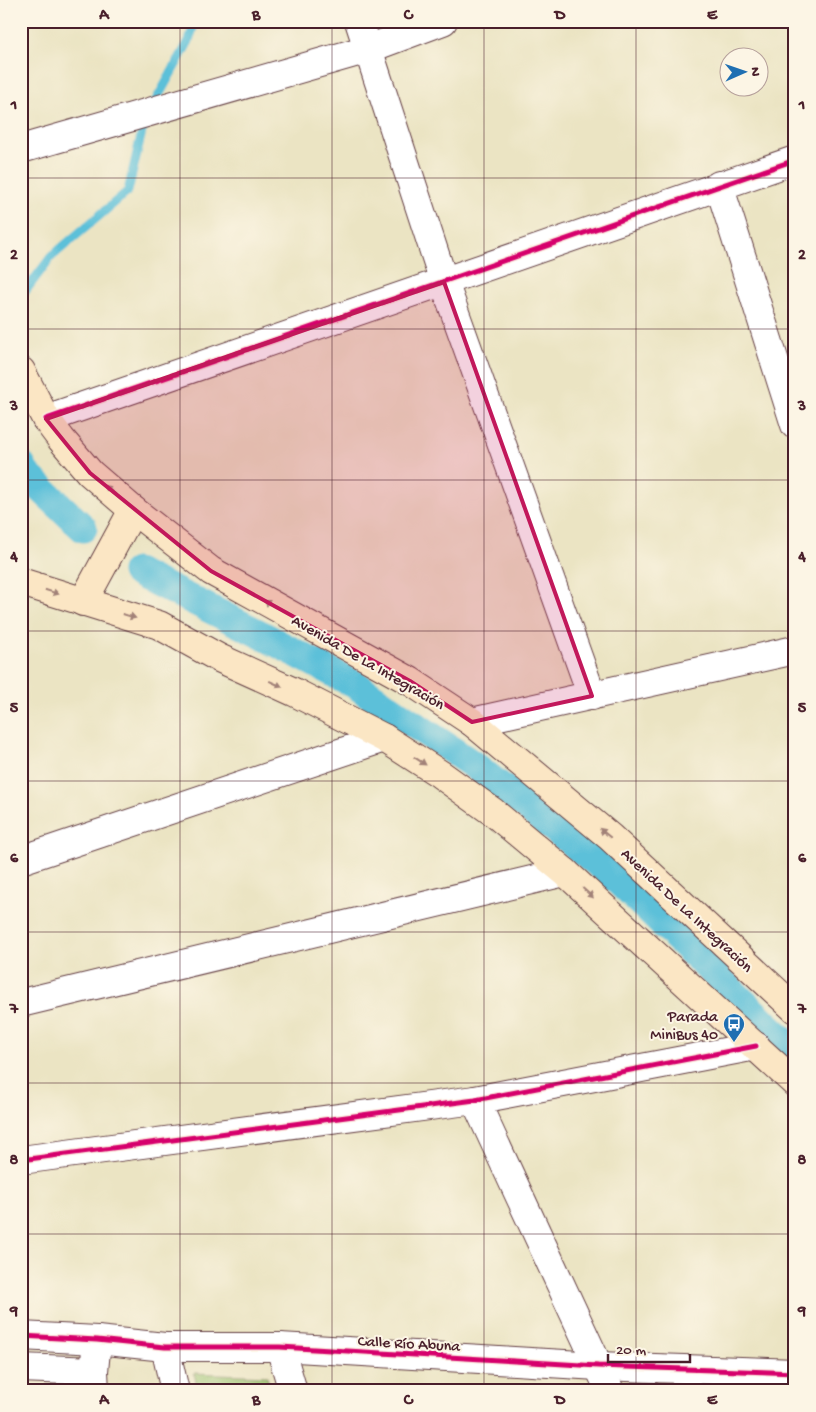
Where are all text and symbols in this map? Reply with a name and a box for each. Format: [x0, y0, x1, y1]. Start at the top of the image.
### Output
text: A [98, 7, 110, 26]
text: B [251, 7, 261, 26]
text: C [403, 7, 414, 26]
text: D [553, 7, 566, 26]
text: E [707, 7, 718, 26]
north arrow [718, 48, 768, 98]
text: N [746, 67, 763, 76]
text: 1 [10, 97, 17, 116]
text: 1 [798, 97, 805, 116]
text: 2 [10, 247, 18, 266]
text: 2 [798, 247, 806, 266]
text: 3 [9, 398, 18, 417]
text: 3 [797, 398, 806, 417]
one-way arrow [103, 485, 116, 496]
text: 4 [9, 549, 18, 568]
text: 4 [797, 549, 806, 568]
one-way arrow [45, 589, 60, 597]
one-way arrow [263, 600, 277, 608]
street label: Avenida De La Integración [287, 612, 447, 716]
one-way arrow [122, 613, 137, 621]
one-way arrow [269, 680, 284, 689]
text: 5 [10, 700, 19, 719]
text: 5 [798, 700, 807, 719]
one-way arrow [413, 756, 426, 765]
one-way arrow [600, 827, 612, 839]
street label: Avenida De La Integración [616, 845, 756, 978]
text: 6 [10, 850, 19, 869]
text: 6 [798, 850, 807, 869]
one-way arrow [582, 887, 594, 899]
text: 7 [9, 1001, 19, 1020]
text: 7 [797, 1001, 807, 1020]
place label: Parada MiniBus 40 [650, 1009, 719, 1046]
bus stop icon: Parada MiniBus 40 [722, 1012, 746, 1043]
text: 8 [10, 1152, 19, 1171]
text: 8 [798, 1152, 807, 1171]
text: 9 [9, 1303, 18, 1322]
text: 9 [797, 1303, 806, 1322]
scale bar [608, 1332, 691, 1364]
street label: Calle Río Abuna [357, 1333, 462, 1358]
text: 20 m [616, 1342, 646, 1360]
text: A [98, 1392, 110, 1411]
text: B [251, 1392, 261, 1411]
text: C [403, 1392, 414, 1411]
text: D [553, 1392, 566, 1411]
text: E [707, 1392, 718, 1411]

